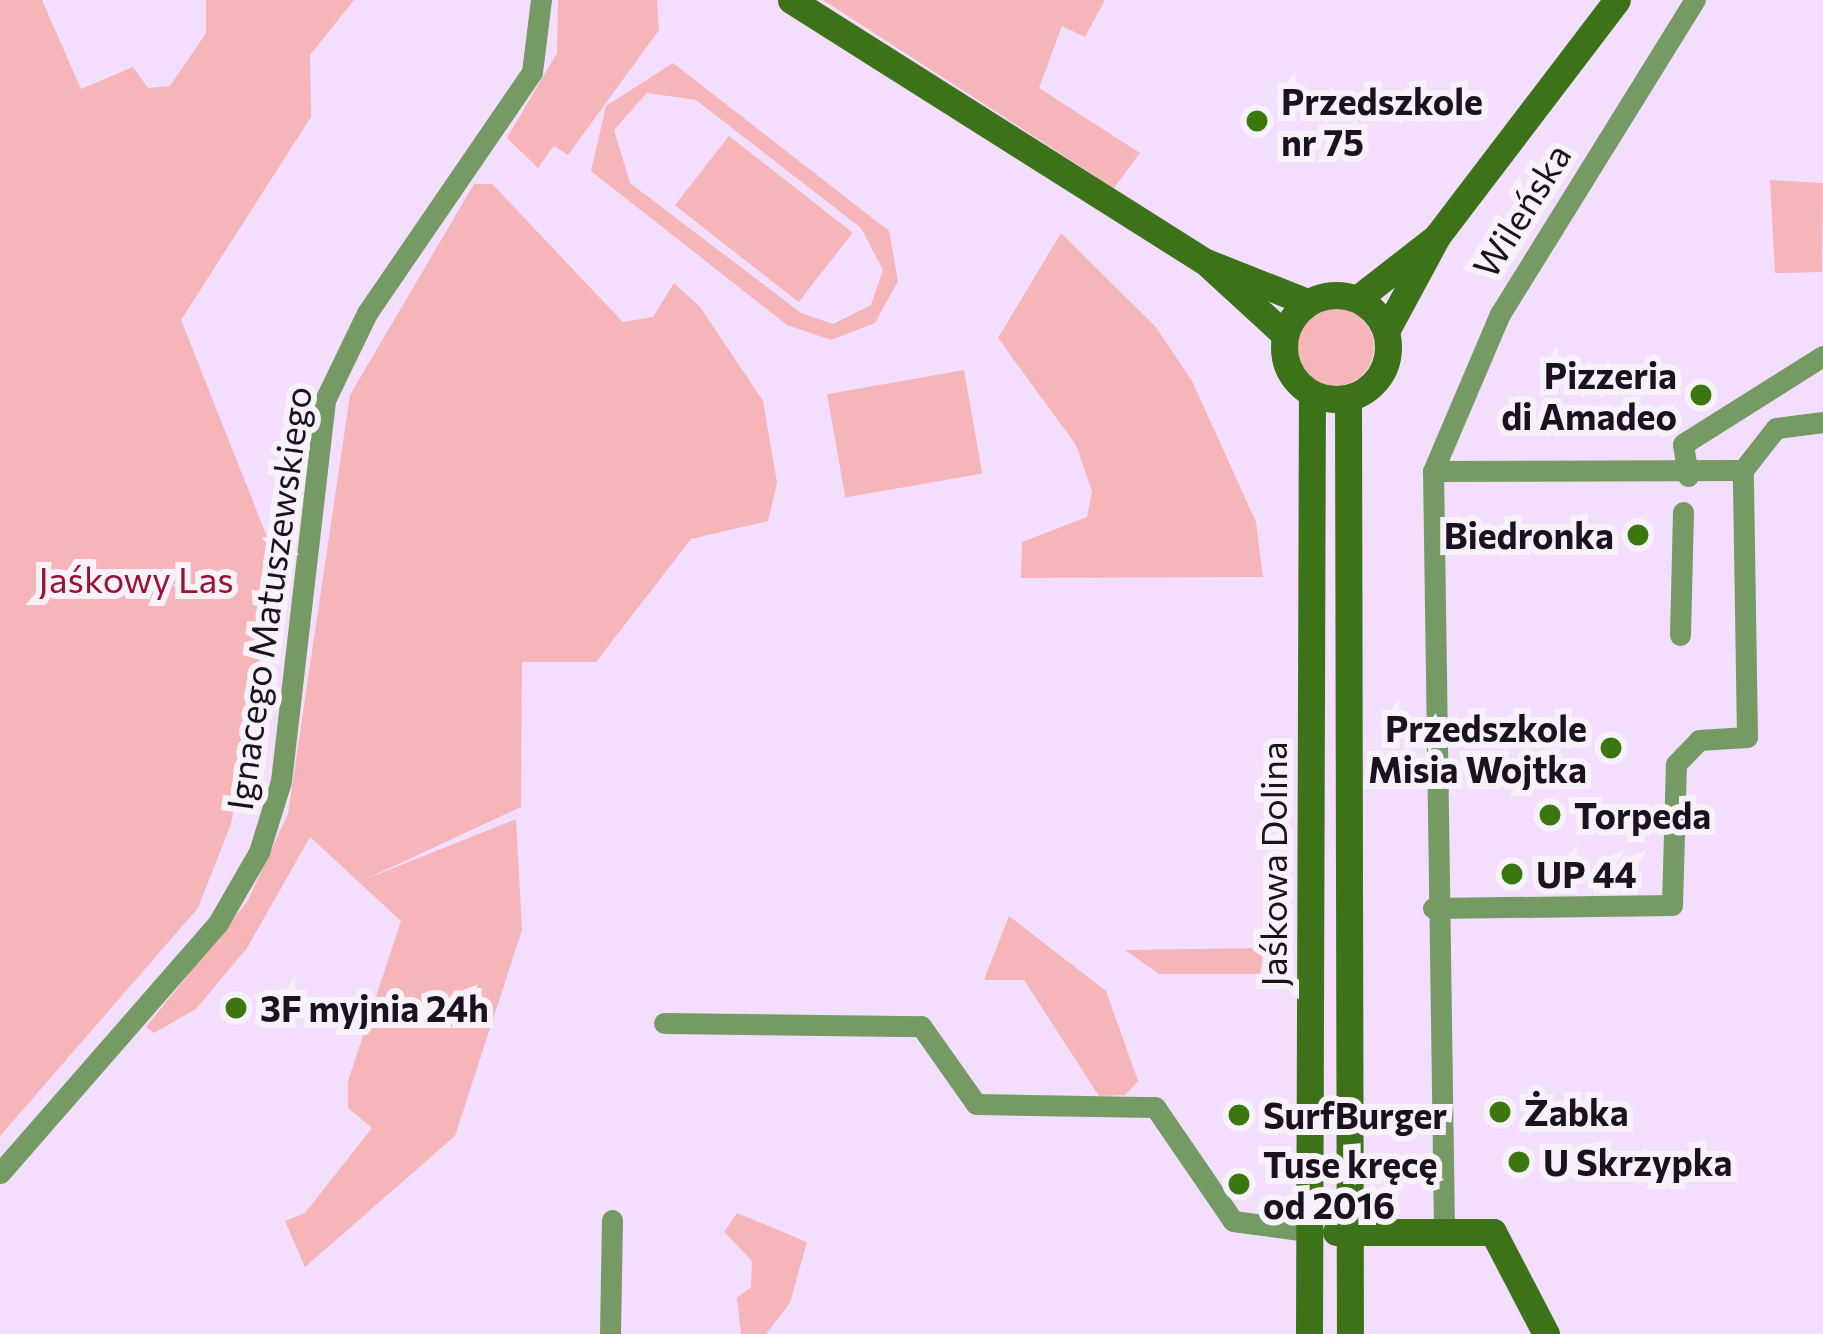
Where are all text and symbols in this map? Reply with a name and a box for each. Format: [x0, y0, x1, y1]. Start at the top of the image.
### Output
place label: Przedszkole nr 75 [1281, 78, 1483, 163]
marker: Przedszkole nr 75 [1244, 108, 1270, 134]
street label: Wileńska [1463, 135, 1579, 285]
place label: Pizzeria di Amadeo [1501, 352, 1677, 437]
marker: Pizzeria di Amadeo [1688, 382, 1714, 408]
street label: Ignacego Matuszewskiego [217, 383, 319, 813]
place label: Biedronka [1444, 513, 1614, 557]
marker: Biedronka [1625, 522, 1651, 548]
park label: Jaśkowy Las [38, 557, 234, 601]
place label: Przedszkole Misia Wojtka [1368, 705, 1587, 790]
marker: Przedszkole Misia Wojtka [1598, 735, 1624, 761]
street label: Jaśkowa Dolina [1251, 741, 1295, 987]
place label: Torpeda [1574, 793, 1711, 837]
marker: Torpeda [1537, 802, 1563, 828]
place label: UP 44 [1536, 852, 1637, 896]
marker: UP 44 [1499, 861, 1525, 887]
place label: 3F myjnia 24h [260, 986, 489, 1030]
marker: 3F myjnia 24h [223, 995, 249, 1021]
place label: Żabka [1524, 1090, 1629, 1134]
place label: SurfBurger [1263, 1093, 1447, 1137]
marker: Żabka [1487, 1099, 1513, 1125]
marker: SurfBurger [1226, 1102, 1252, 1128]
place label: U Skrzypka [1543, 1140, 1733, 1184]
place label: Tuse kręcę od 2016 [1263, 1141, 1437, 1226]
marker: U Skrzypka [1506, 1149, 1532, 1175]
marker: Tuse kręcę od 2016 [1226, 1171, 1252, 1197]

